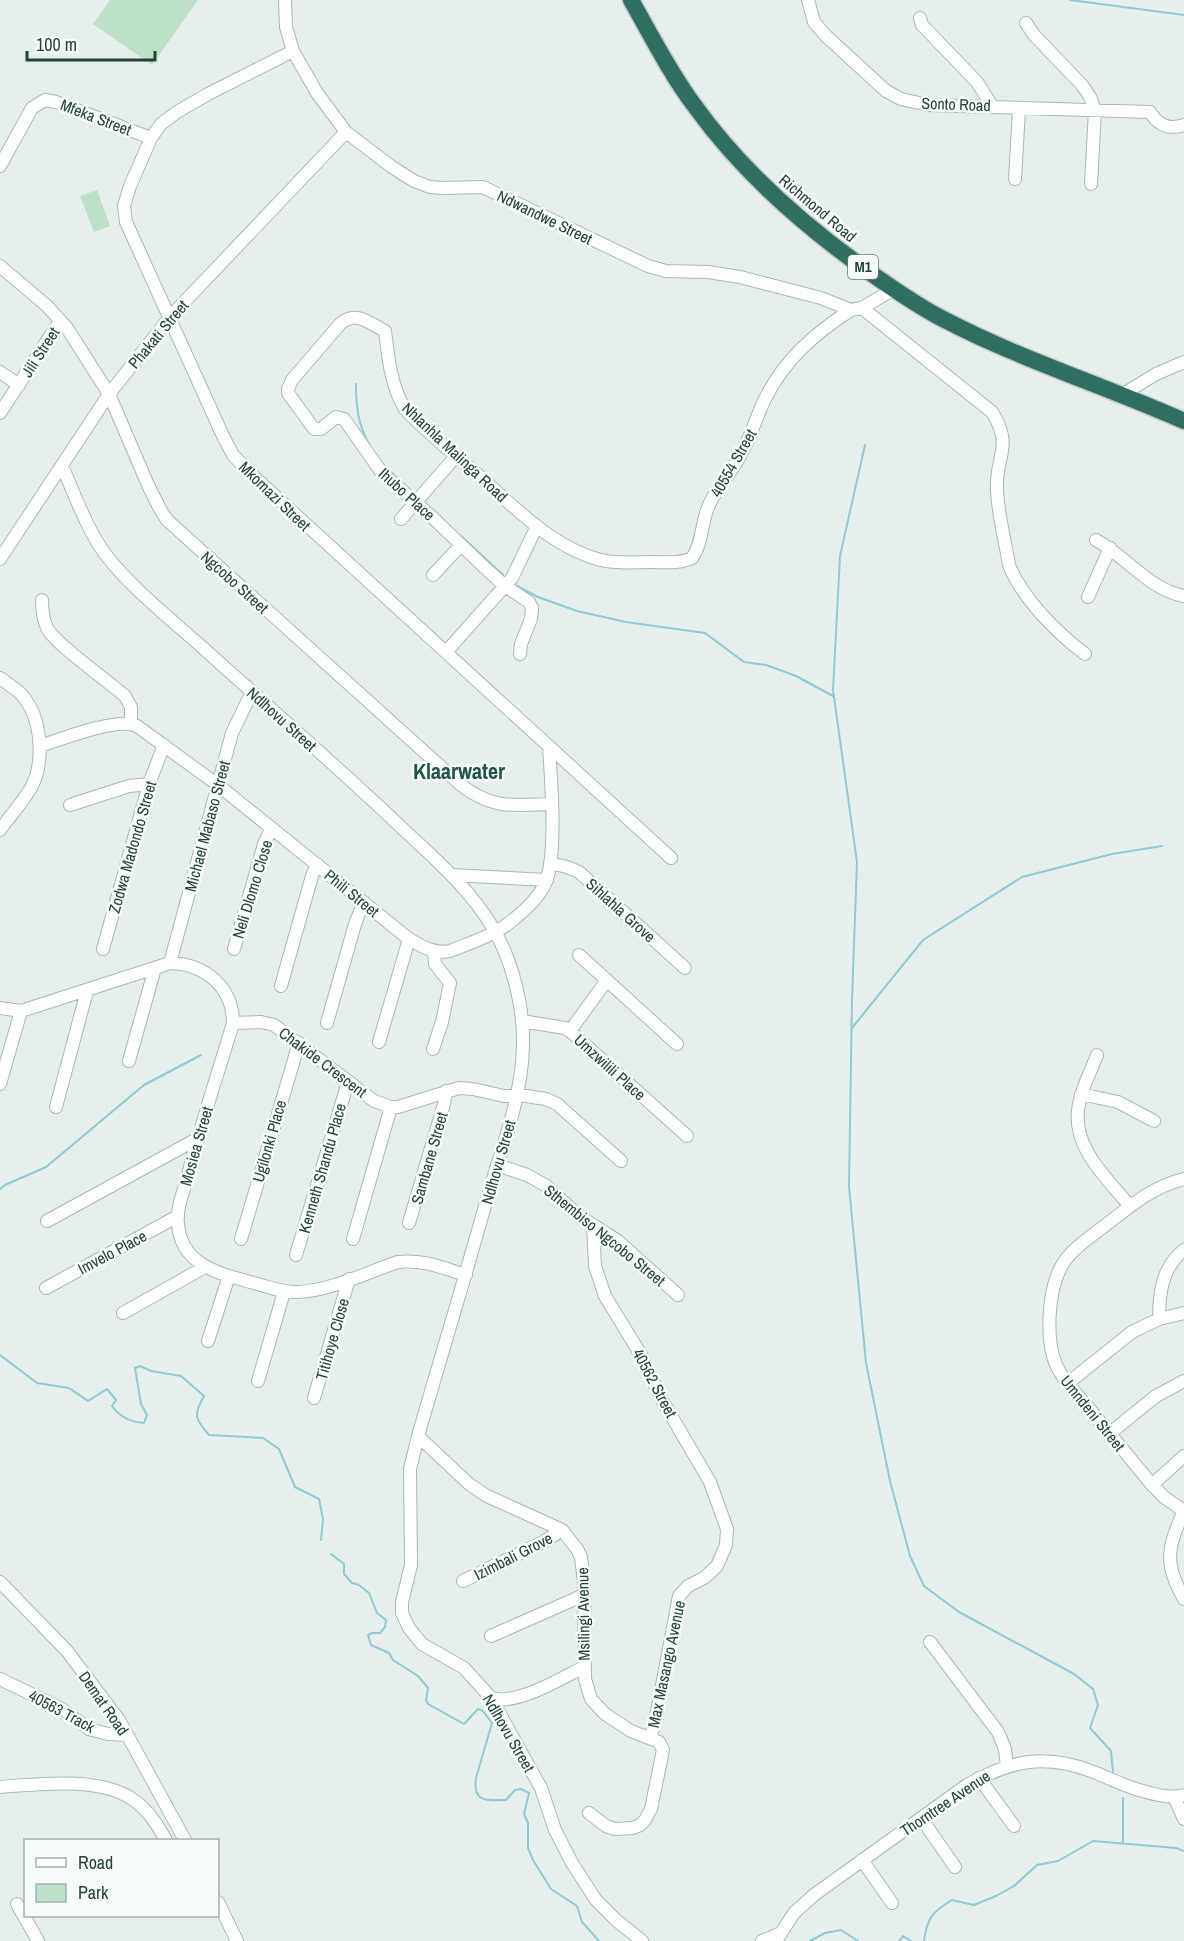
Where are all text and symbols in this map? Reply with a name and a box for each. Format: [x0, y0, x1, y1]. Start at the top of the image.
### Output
scale bar [27, 24, 154, 62]
text: 100 m [36, 32, 77, 57]
street label: Sonto Road [921, 92, 991, 116]
street label: Mfeka Street [57, 93, 135, 141]
street label: Richmond Road [775, 169, 861, 247]
street label: Ndwandwe Street [494, 184, 597, 250]
road number: M1 [848, 255, 878, 279]
street label: Phakati Street [123, 295, 193, 373]
street label: Jili Street [16, 322, 65, 381]
street label: Nhlanhla Malinga Road [397, 397, 513, 507]
street label: 40554 Street [705, 425, 761, 501]
street label: Mkomazi Street [234, 456, 316, 536]
street label: Ihubo Place [374, 463, 440, 525]
street label: Ngcobo Street [196, 546, 274, 618]
street label: Ndlhovu Street [242, 682, 322, 756]
district label: Klaarwater [413, 756, 505, 786]
street label: Michael Mabaso Street [179, 758, 235, 894]
street label: Zodwa Madondo Street [103, 778, 161, 916]
street label: Neli Dlomo Close [227, 837, 277, 941]
street label: Phili Street [320, 864, 384, 922]
street label: Sihlahla Grove [581, 873, 661, 947]
street label: Chakide Crescent [274, 1022, 372, 1103]
street label: Umzwilili Place [569, 1029, 651, 1105]
street label: Ugilonki Place [247, 1097, 291, 1185]
street label: Kenneth Shandu Place [293, 1100, 351, 1236]
street label: Mosiea Street [174, 1103, 218, 1188]
street label: Sambane Street [405, 1109, 453, 1207]
street label: Ndlhovu Street [475, 1117, 521, 1207]
street label: Sthembiso Ngcobo Street [540, 1179, 671, 1291]
street label: Imvelo Place [74, 1225, 150, 1279]
street label: Titihoye Close [310, 1295, 354, 1383]
street label: 40562 Street [628, 1345, 683, 1422]
street label: Umndeni Street [1056, 1370, 1131, 1456]
street label: Izimbali Grove [470, 1527, 556, 1585]
street label: Msilingi Avenue [571, 1567, 595, 1661]
street label: Max Masango Avenue [642, 1598, 690, 1730]
street label: Demat Road [74, 1667, 134, 1739]
street label: 40563 Track [25, 1684, 99, 1738]
street label: Ndlhovu Street [478, 1690, 540, 1776]
street label: Thorntree Avenue [896, 1765, 994, 1841]
legend [24, 1839, 219, 1917]
text: Road [78, 1850, 113, 1875]
text: Park [78, 1880, 109, 1905]

